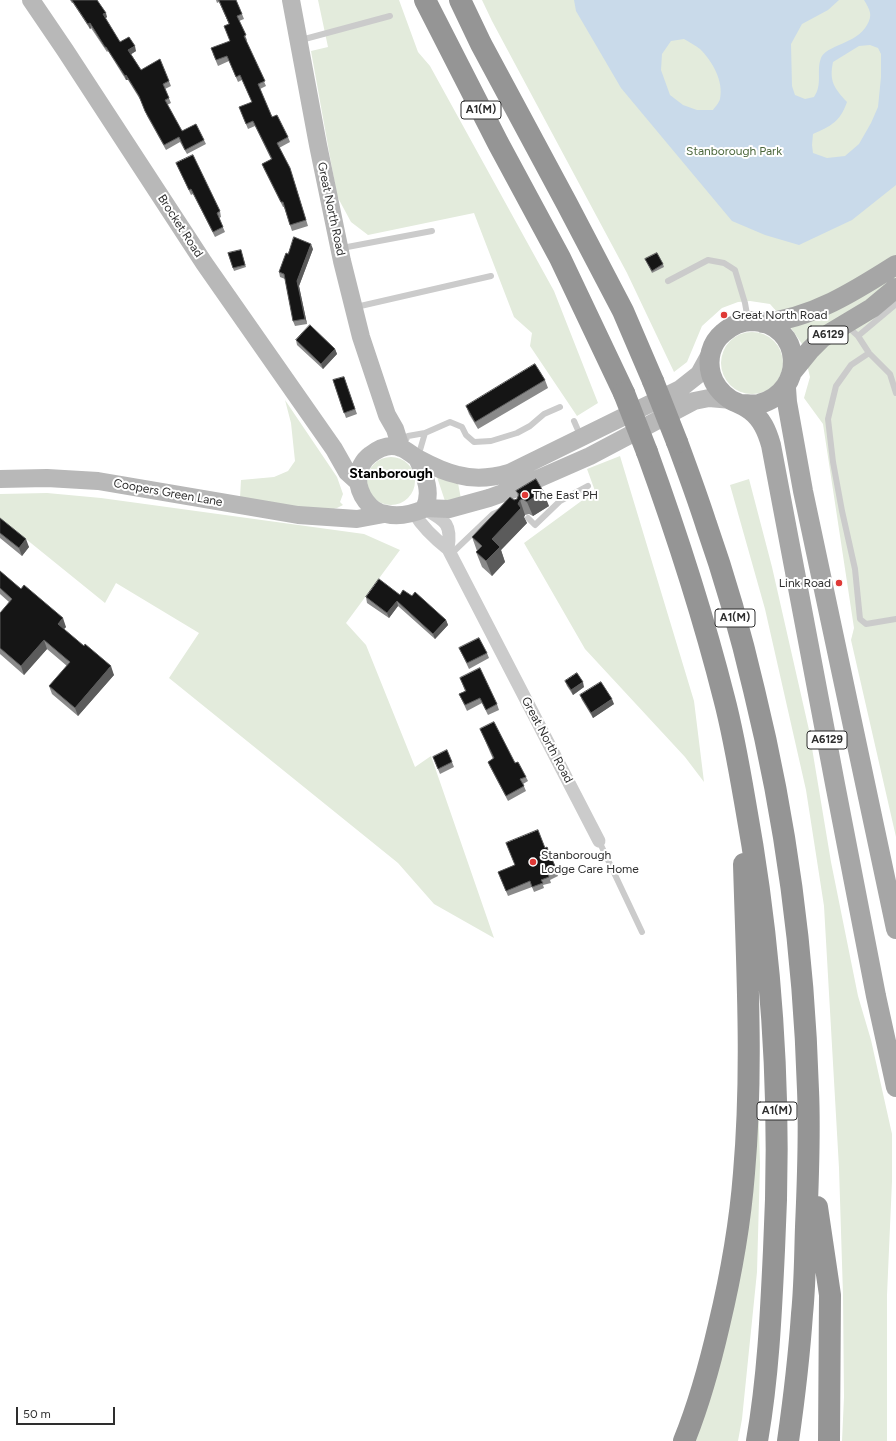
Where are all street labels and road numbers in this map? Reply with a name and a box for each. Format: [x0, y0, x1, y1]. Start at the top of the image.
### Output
road number: A1(M) [461, 101, 501, 119]
street label: Great North Road [314, 161, 348, 257]
street label: Brocket Road [154, 192, 206, 260]
road number: A6129 [808, 326, 848, 344]
street label: Coopers Green Lane [112, 476, 224, 510]
road number: A1(M) [715, 609, 755, 627]
street label: Great North Road [518, 694, 576, 786]
road number: A6129 [807, 731, 847, 749]
road number: A1(M) [757, 1102, 797, 1120]

